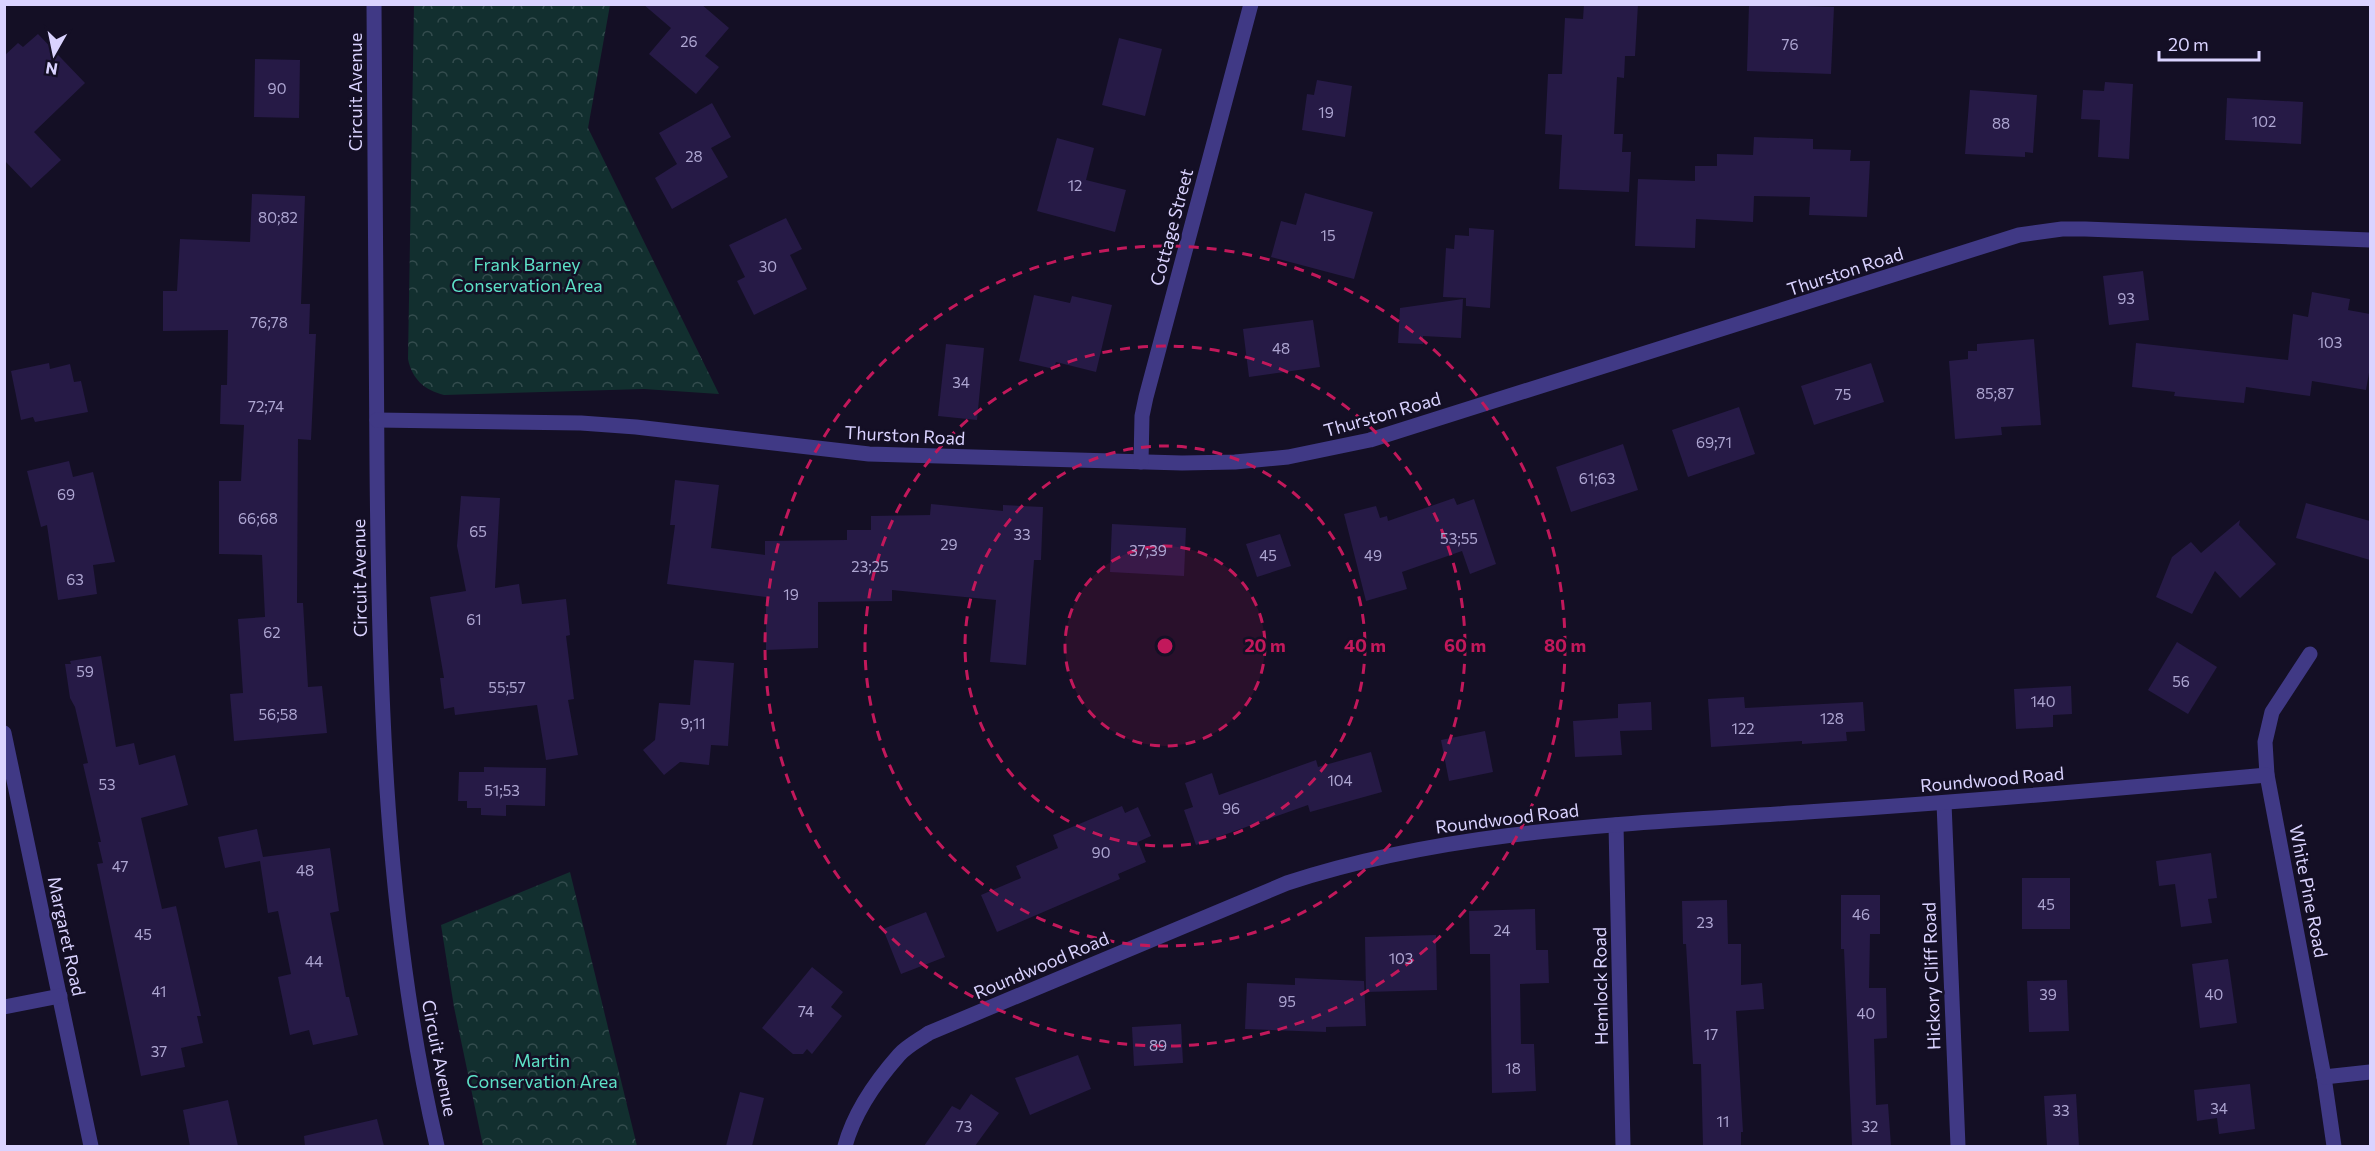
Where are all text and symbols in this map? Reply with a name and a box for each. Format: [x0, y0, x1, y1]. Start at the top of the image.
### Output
north arrow [24, 24, 84, 84]
scale bar [2159, 24, 2260, 62]
house number: 26 [680, 32, 698, 50]
street label: Circuit Avenue [344, 33, 366, 151]
text: 20 m [2168, 33, 2209, 55]
house number: 76 [1782, 35, 1798, 53]
text: N [44, 59, 59, 80]
house number: 90 [268, 79, 286, 97]
house number: 19 [1318, 103, 1334, 121]
house number: 102 [2252, 112, 2276, 130]
house number: 88 [1992, 114, 2010, 132]
house number: 28 [685, 147, 703, 165]
street label: Cottage Street [1145, 166, 1197, 288]
house number: 12 [1068, 176, 1082, 194]
house number: 80;82 [258, 208, 298, 226]
house number: 15 [1320, 226, 1336, 244]
street label: Thurston Road [1784, 242, 1906, 300]
park label: Frank Barney Conservation Area [451, 253, 603, 296]
house number: 30 [759, 257, 777, 275]
house number: 93 [2117, 289, 2135, 307]
house number: 76;78 [250, 313, 288, 331]
house number: 103 [2318, 333, 2342, 351]
house number: 48 [1272, 339, 1290, 357]
house number: 34 [952, 373, 970, 391]
house number: 85;87 [1976, 384, 2014, 402]
house number: 75 [1835, 385, 1851, 403]
street label: Thurston Road [1321, 387, 1443, 441]
house number: 72;74 [248, 397, 284, 415]
street label: Thurston Road [844, 421, 966, 449]
house number: 69;71 [1696, 433, 1732, 451]
house number: 61;63 [1579, 469, 1615, 487]
house number: 69 [57, 485, 75, 503]
house number: 66;68 [238, 509, 278, 527]
street label: Circuit Avenue [347, 519, 371, 637]
house number: 65 [469, 522, 487, 540]
house number: 33 [1013, 525, 1031, 543]
house number: 53;55 [1440, 529, 1478, 547]
house number: 29 [940, 535, 958, 553]
house number: 37;39 [1129, 541, 1167, 559]
house number: 45 [1259, 546, 1277, 564]
house number: 49 [1364, 546, 1382, 564]
house number: 23;25 [851, 557, 889, 575]
house number: 63 [66, 570, 84, 588]
house number: 19 [783, 585, 799, 603]
house number: 61 [466, 610, 482, 628]
house number: 62 [263, 623, 281, 641]
text: 20 m [1244, 634, 1286, 656]
text: 40 m [1344, 634, 1386, 656]
text: 60 m [1444, 634, 1486, 656]
text: 80 m [1544, 634, 1586, 656]
centre of rings [1155, 636, 1175, 656]
house number: 59 [76, 662, 94, 680]
house number: 56 [2172, 672, 2190, 690]
house number: 55;57 [488, 678, 526, 696]
house number: 140 [2030, 692, 2056, 710]
house number: 56;58 [259, 705, 298, 723]
house number: 128 [1820, 709, 1844, 727]
house number: 9;11 [680, 714, 706, 732]
house number: 122 [1731, 719, 1755, 737]
street label: Roundwood Road [1919, 762, 2065, 796]
house number: 104 [1327, 771, 1353, 789]
house number: 53 [98, 775, 116, 793]
house number: 51;53 [484, 781, 520, 799]
street label: Roundwood Road [1434, 798, 1580, 838]
house number: 96 [1222, 799, 1240, 817]
street label: White Pine Road [2285, 823, 2333, 959]
house number: 90 [1092, 843, 1110, 861]
house number: 47 [112, 857, 128, 875]
house number: 48 [296, 861, 314, 879]
street label: Margaret Road [44, 874, 90, 998]
house number: 45 [2037, 895, 2055, 913]
street label: Hickory Cliff Road [1917, 902, 1945, 1050]
house number: 46 [1852, 905, 1870, 923]
house number: 23 [1697, 913, 1713, 931]
house number: 24 [1493, 921, 1511, 939]
house number: 45 [134, 925, 152, 943]
street label: Roundwood Road [970, 927, 1112, 1003]
street label: Hemlock Road [1588, 927, 1612, 1045]
house number: 103 [1389, 949, 1413, 967]
house number: 44 [305, 952, 323, 970]
house number: 41 [152, 982, 166, 1000]
house number: 39 [2039, 985, 2057, 1003]
house number: 40 [2205, 985, 2223, 1003]
house number: 95 [1278, 992, 1296, 1010]
street label: Circuit Avenue [418, 998, 462, 1118]
house number: 74 [798, 1002, 814, 1020]
house number: 40 [1857, 1004, 1875, 1022]
house number: 17 [1704, 1025, 1718, 1043]
house number: 89 [1149, 1036, 1167, 1054]
house number: 37 [151, 1042, 167, 1060]
park label: Martin Conservation Area [466, 1049, 618, 1092]
house number: 18 [1505, 1059, 1521, 1077]
house number: 34 [2210, 1099, 2228, 1117]
house number: 33 [2052, 1101, 2070, 1119]
house number: 11 [1717, 1112, 1729, 1130]
house number: 73 [956, 1117, 972, 1135]
house number: 32 [1862, 1117, 1878, 1135]

